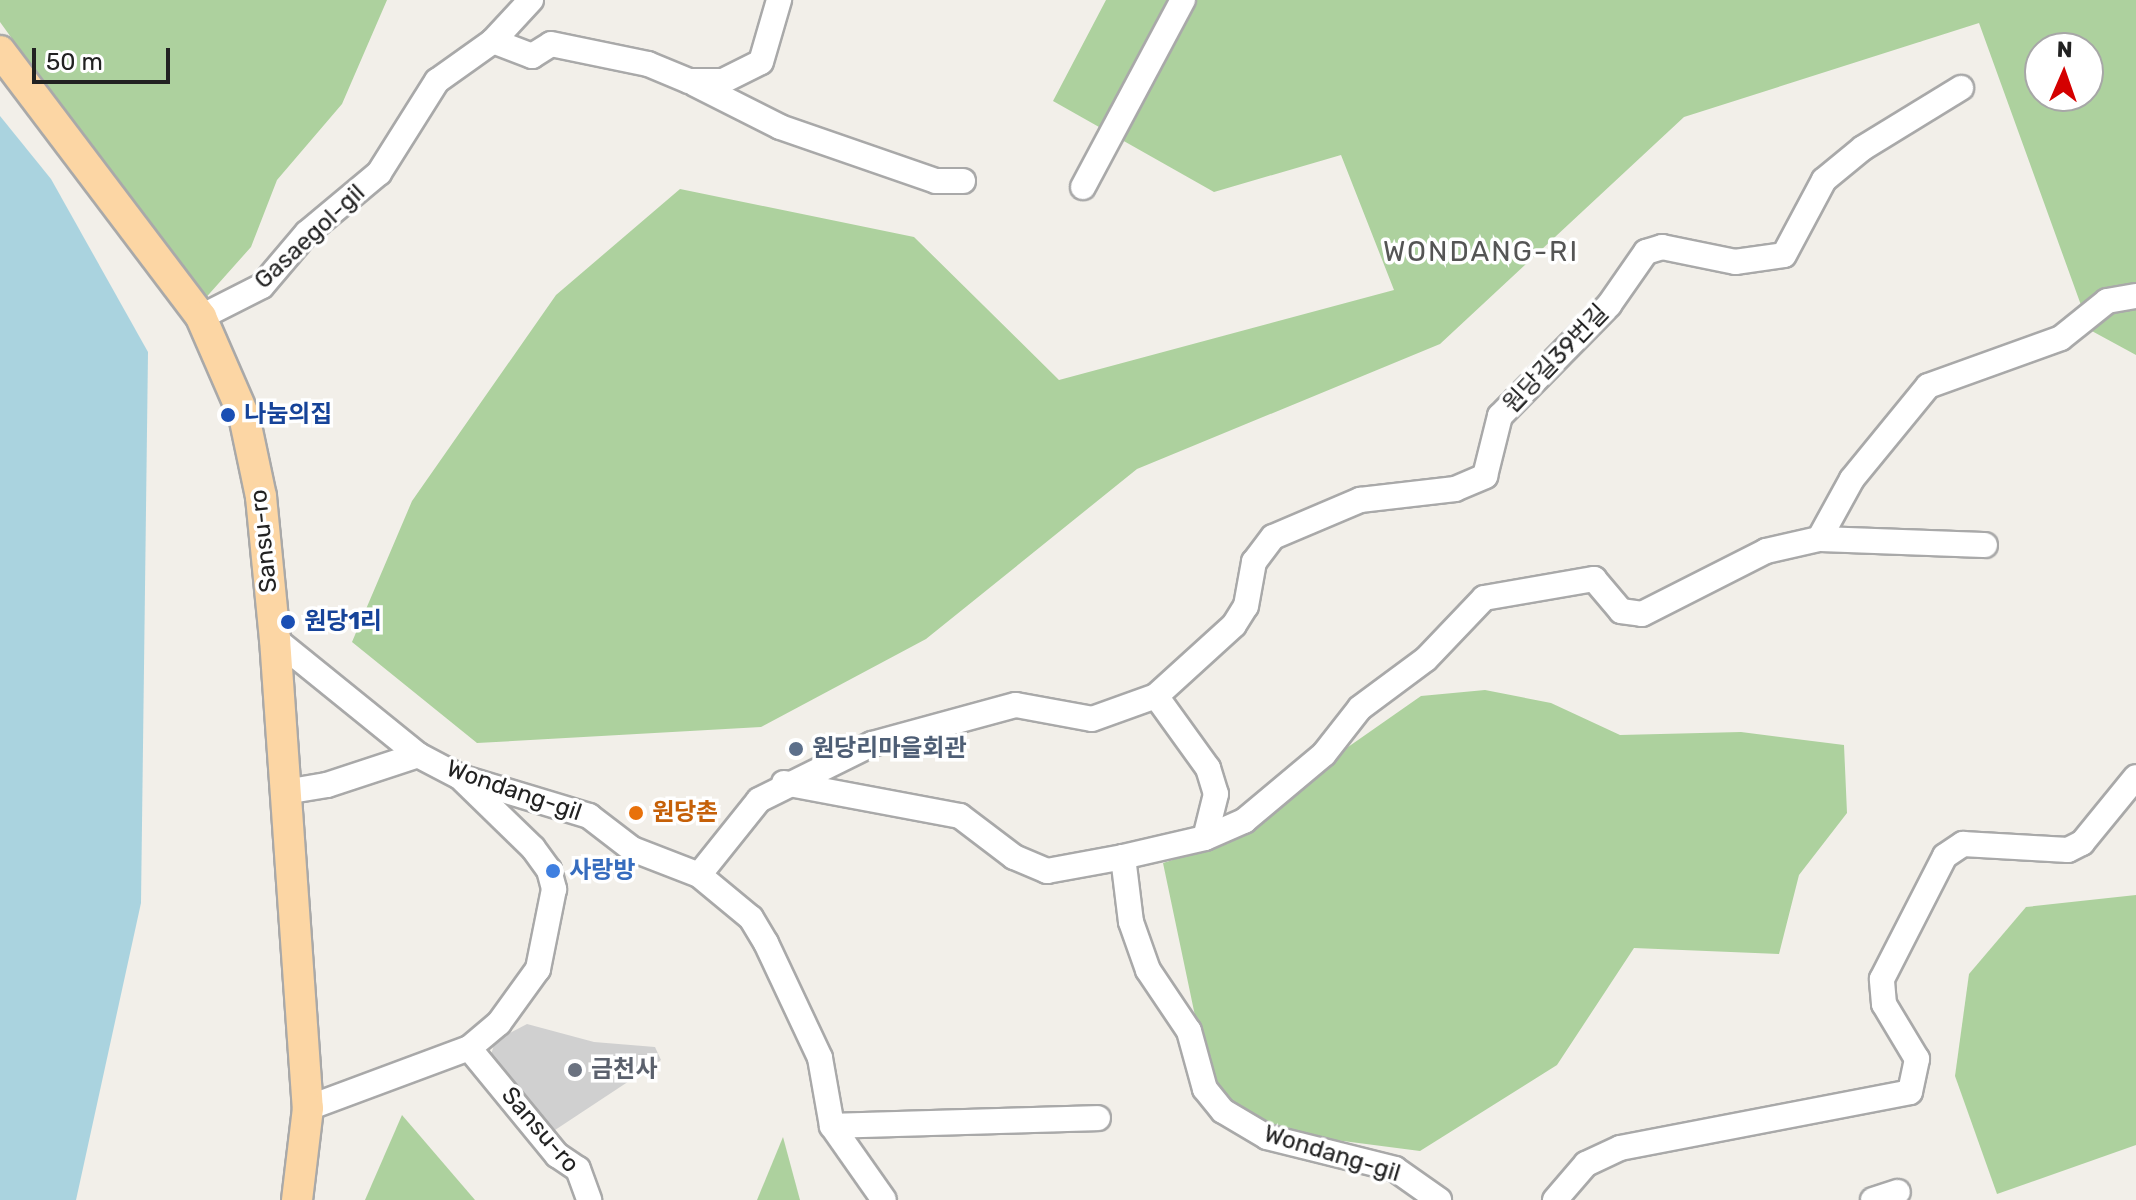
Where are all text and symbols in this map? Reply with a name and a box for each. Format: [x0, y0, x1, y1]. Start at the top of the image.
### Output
scale bar [36, 32, 174, 82]
north arrow [2024, 32, 2104, 112]
text: N [2056, 36, 2073, 63]
text: 50 m [46, 48, 103, 76]
street label: Gasaegol-gil [249, 179, 371, 295]
district label: WONDANG-RI [1383, 235, 1579, 269]
street label: 원당길39번길 [1497, 299, 1615, 419]
place label: 나눔의집 [244, 401, 332, 429]
marker: 나눔의집 [219, 406, 237, 424]
street label: Sansu-ro [244, 488, 284, 594]
place label: 원당1리 [304, 608, 382, 636]
marker: 원당1리 [279, 613, 297, 631]
place label: 원당리마을회관 [812, 735, 967, 763]
marker: 원당리마을회관 [787, 740, 805, 758]
street label: Wondang-gil [443, 754, 585, 828]
place label: 원당촌 [652, 799, 718, 827]
marker: 원당촌 [627, 804, 645, 822]
place label: 사랑방 [569, 857, 635, 885]
marker: 사랑방 [544, 862, 562, 880]
place label: 금천사 [591, 1056, 657, 1084]
marker: 금천사 [566, 1061, 584, 1079]
street label: Sansu-ro [495, 1081, 585, 1179]
street label: Wondang-gil [1260, 1120, 1404, 1188]

